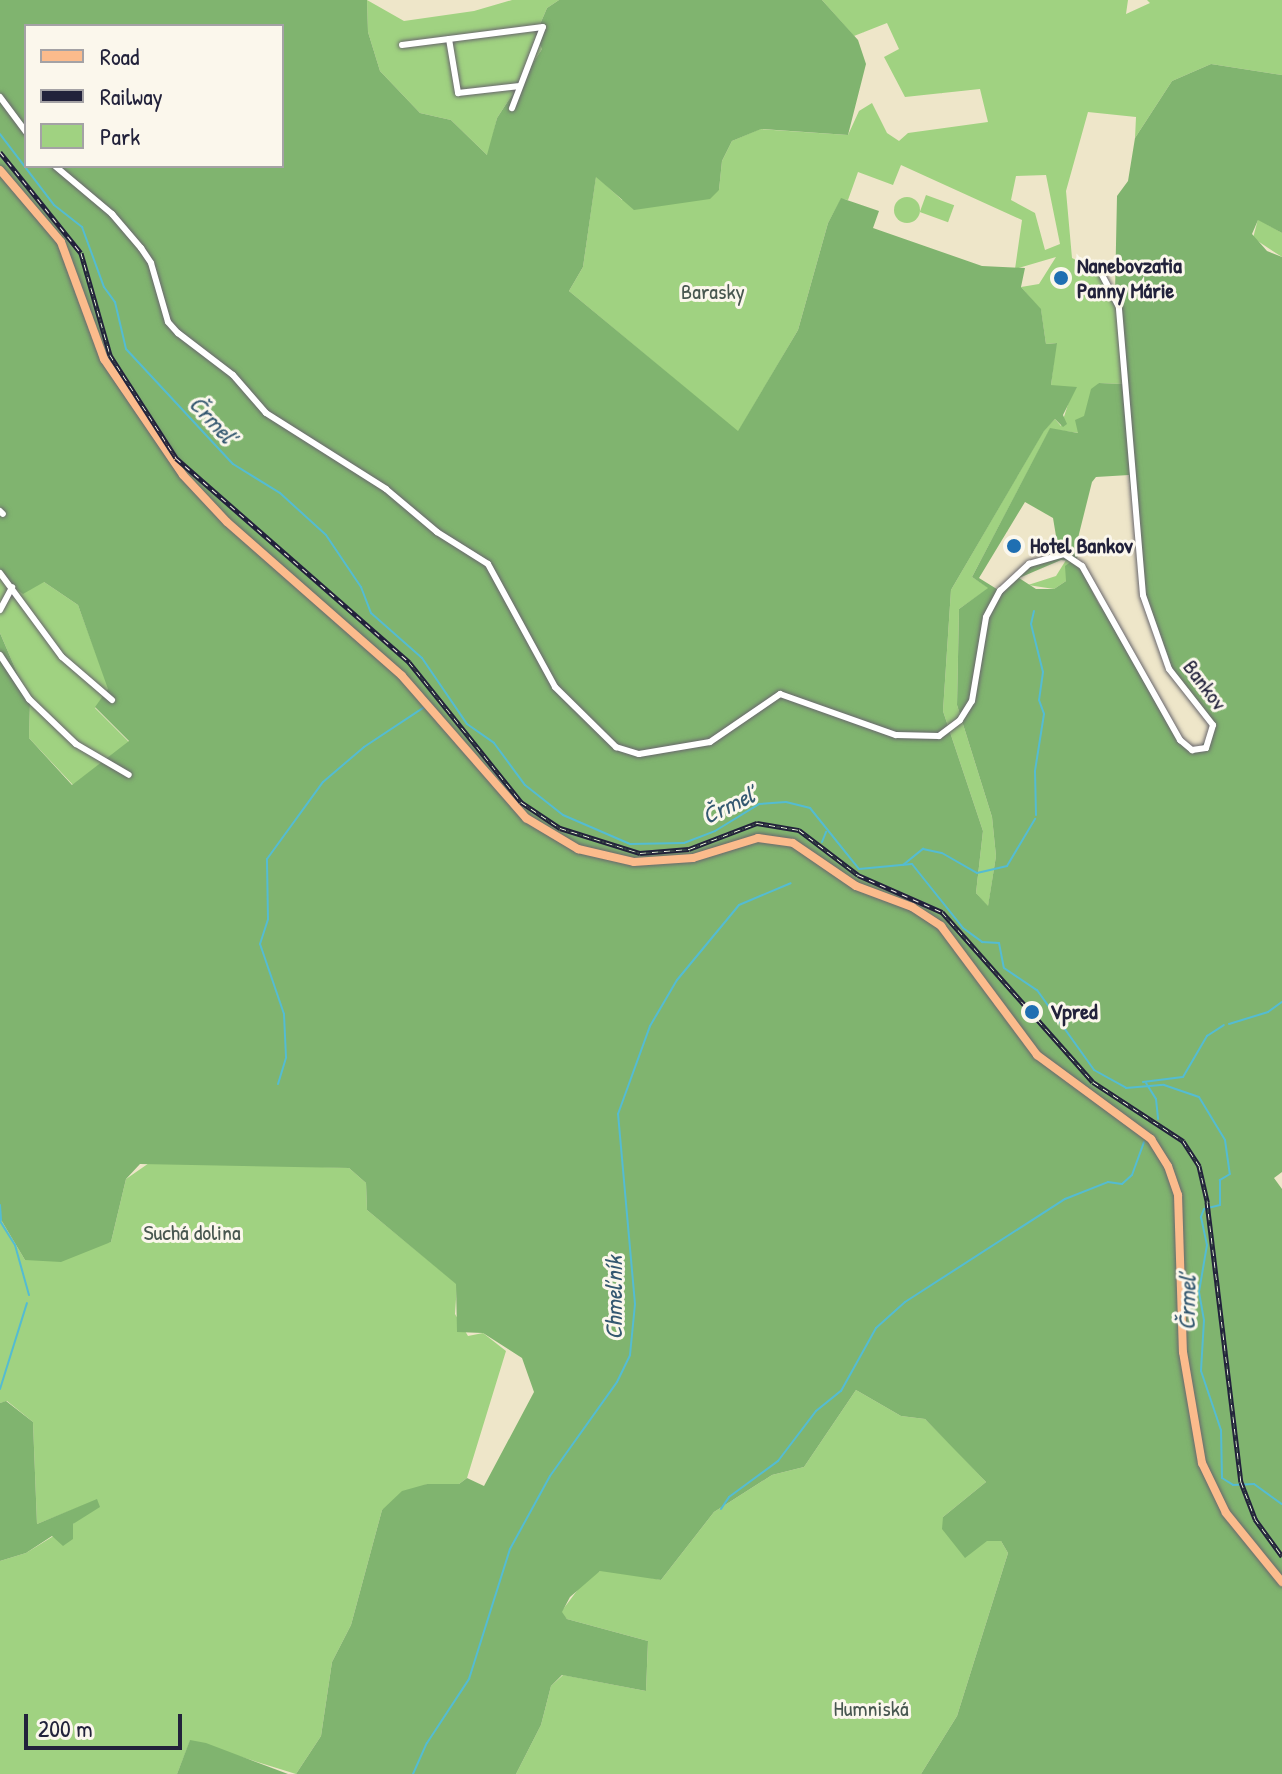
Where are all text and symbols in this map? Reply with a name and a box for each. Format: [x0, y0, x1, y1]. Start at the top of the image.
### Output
legend [24, 24, 284, 168]
text: Road [100, 40, 139, 72]
text: Railway [100, 80, 163, 112]
text: Park [100, 120, 140, 152]
place label: Nanebovzatia Panny Márie [1077, 252, 1182, 304]
marker: Nanebovzatia Panny Márie [1052, 269, 1070, 287]
park label: Barasky [681, 279, 745, 305]
water label: Črmeľ [183, 389, 243, 451]
place label: Hotel Bankov [1030, 533, 1133, 559]
marker: Hotel Bankov [1005, 537, 1023, 555]
street label: Bankov [1177, 654, 1233, 716]
water label: Črmeľ [697, 780, 761, 830]
place label: Vpred [1050, 999, 1098, 1025]
marker: Vpred [1021, 1001, 1043, 1023]
park label: Suchá dolina [143, 1220, 241, 1246]
water label: Chmeľník [600, 1256, 628, 1340]
water label: Črmeľ [1172, 1273, 1202, 1331]
park label: Humniská [833, 1696, 909, 1722]
scale bar [28, 1698, 186, 1748]
text: 200 m [38, 1712, 93, 1744]

